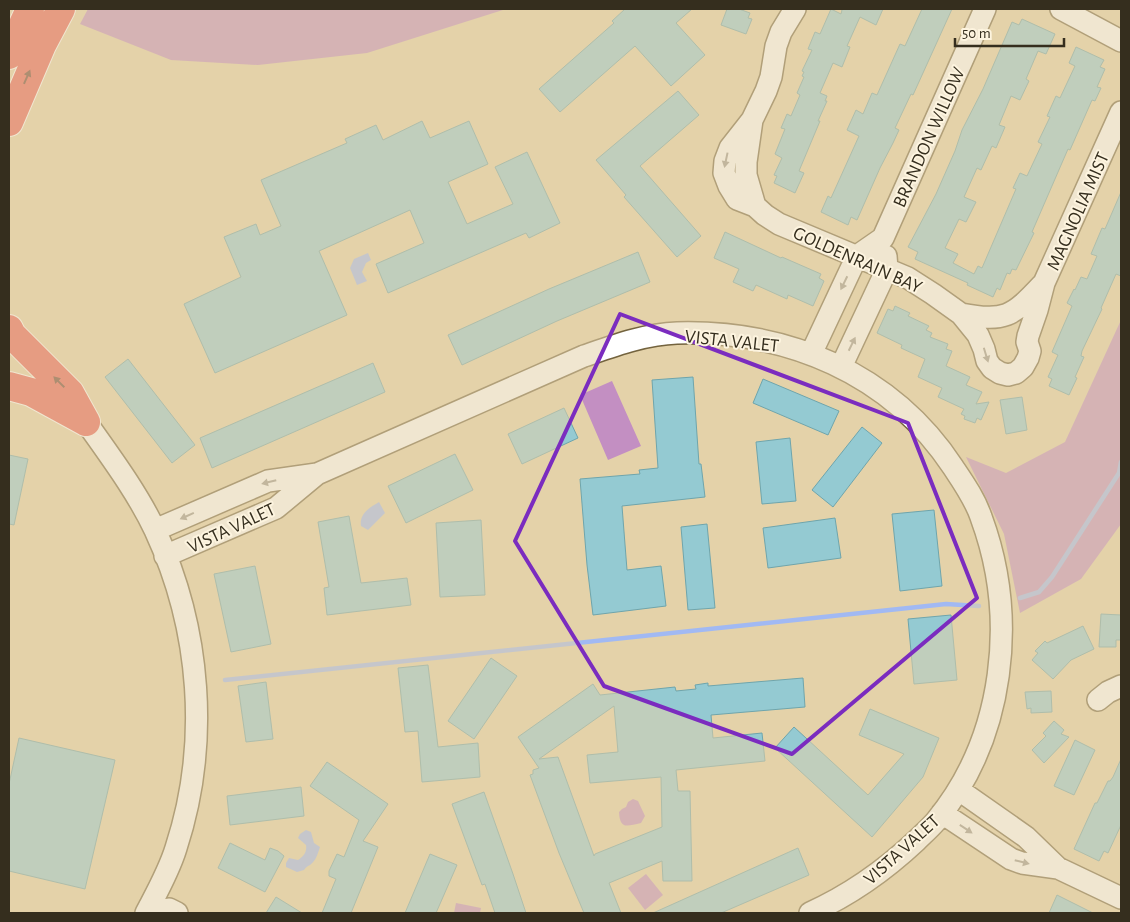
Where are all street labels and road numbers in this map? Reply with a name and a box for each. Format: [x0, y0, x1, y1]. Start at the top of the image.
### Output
street label: BRANDON WILLOW [890, 65, 969, 210]
street label: MAGNOLIA MIST [1044, 150, 1113, 273]
street label: GOLDENRAIN BAY [790, 223, 925, 297]
street label: VISTA VALET [684, 327, 780, 356]
street label: VISTA VALET [185, 500, 278, 557]
street label: VISTA VALET [861, 811, 943, 889]

